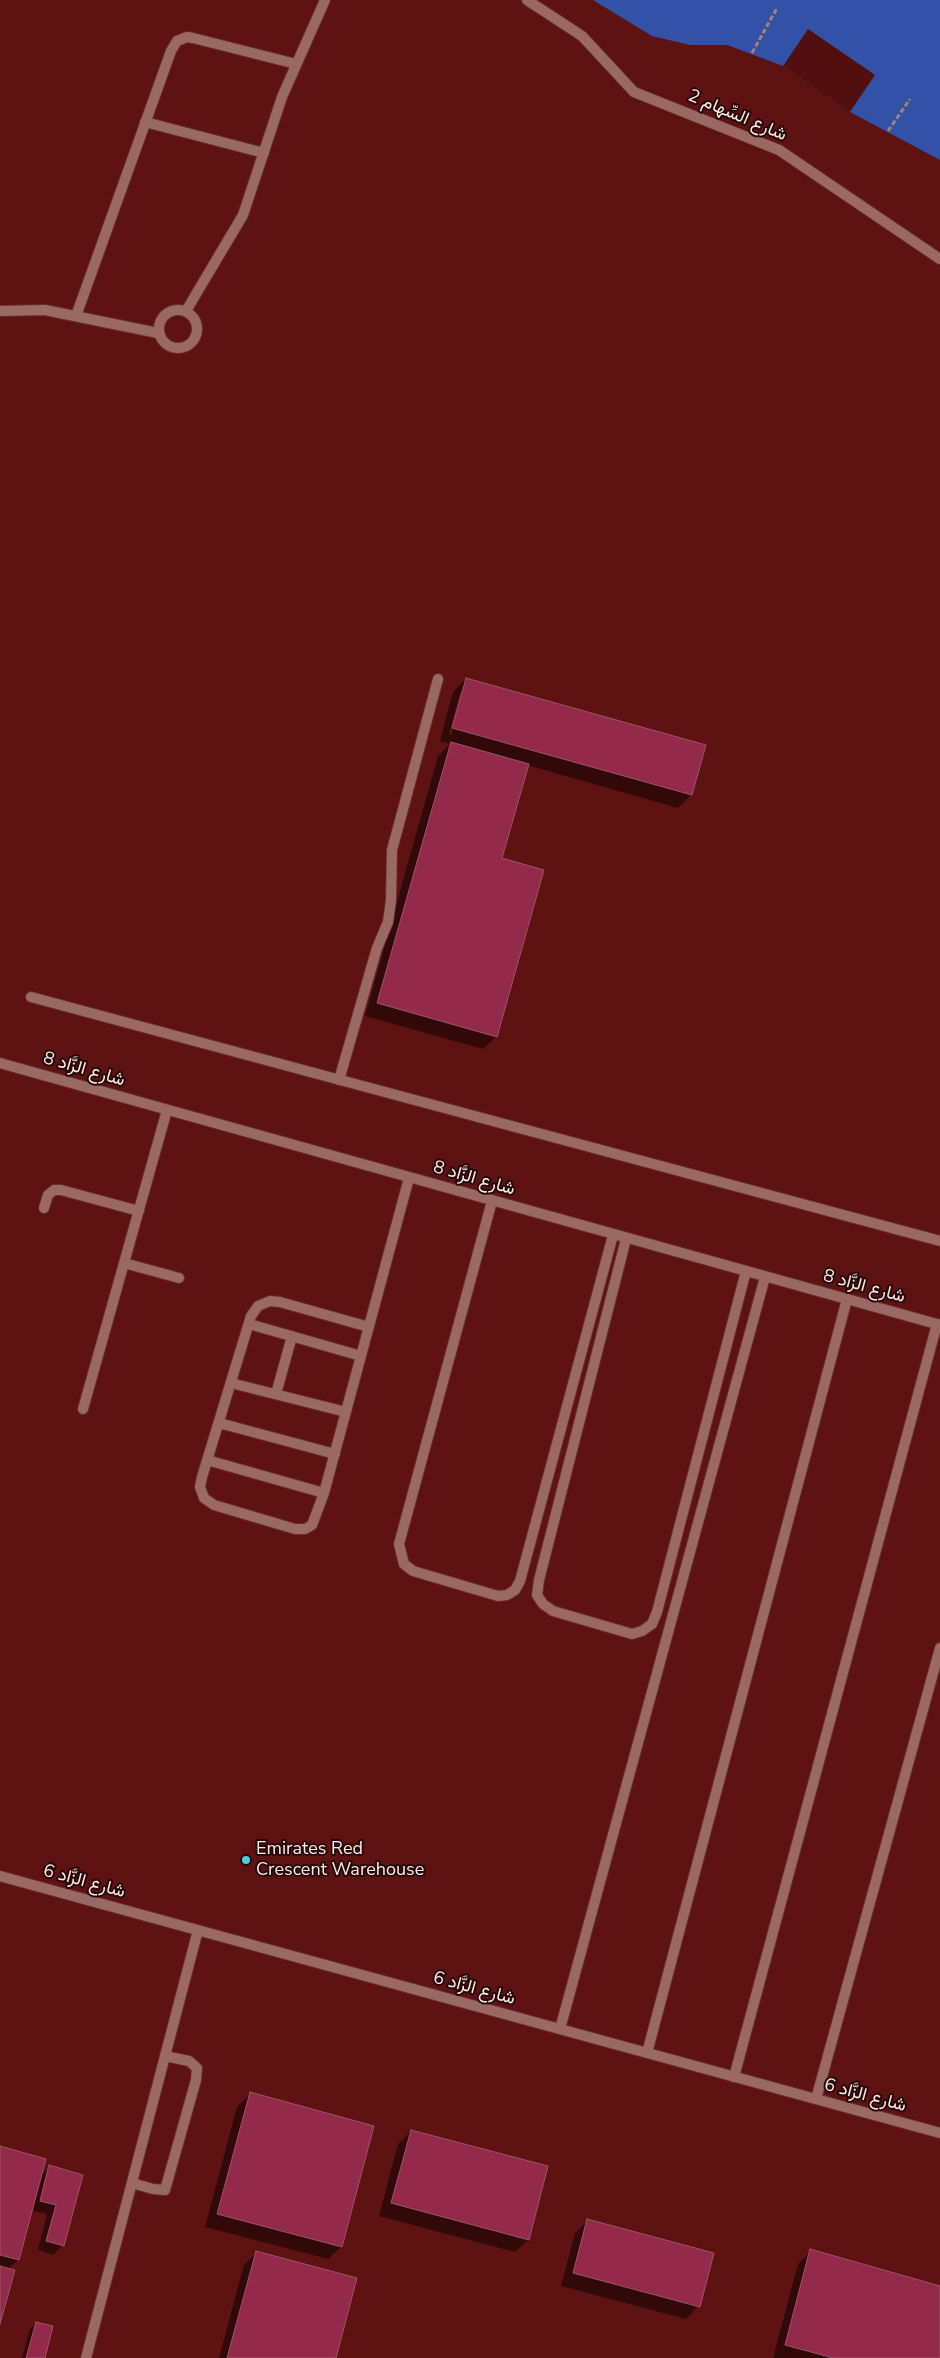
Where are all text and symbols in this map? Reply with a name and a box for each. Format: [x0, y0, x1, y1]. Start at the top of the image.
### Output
street label: شارع السِّهام 2 [684, 86, 790, 146]
street label: شارع الزَّاد 8 [41, 1048, 127, 1092]
street label: شارع الزَّاد 8 [431, 1157, 517, 1201]
street label: شارع الزَّاد 8 [821, 1266, 907, 1308]
place label: Emirates Red Crescent Warehouse [256, 1839, 424, 1882]
marker: Emirates Red Crescent Warehouse [240, 1854, 252, 1866]
street label: شارع الزَّاد 6 [41, 1861, 127, 1903]
street label: شارع الزَّاد 6 [431, 1968, 517, 2010]
street label: شارع الزَّاد 6 [822, 2075, 908, 2117]

